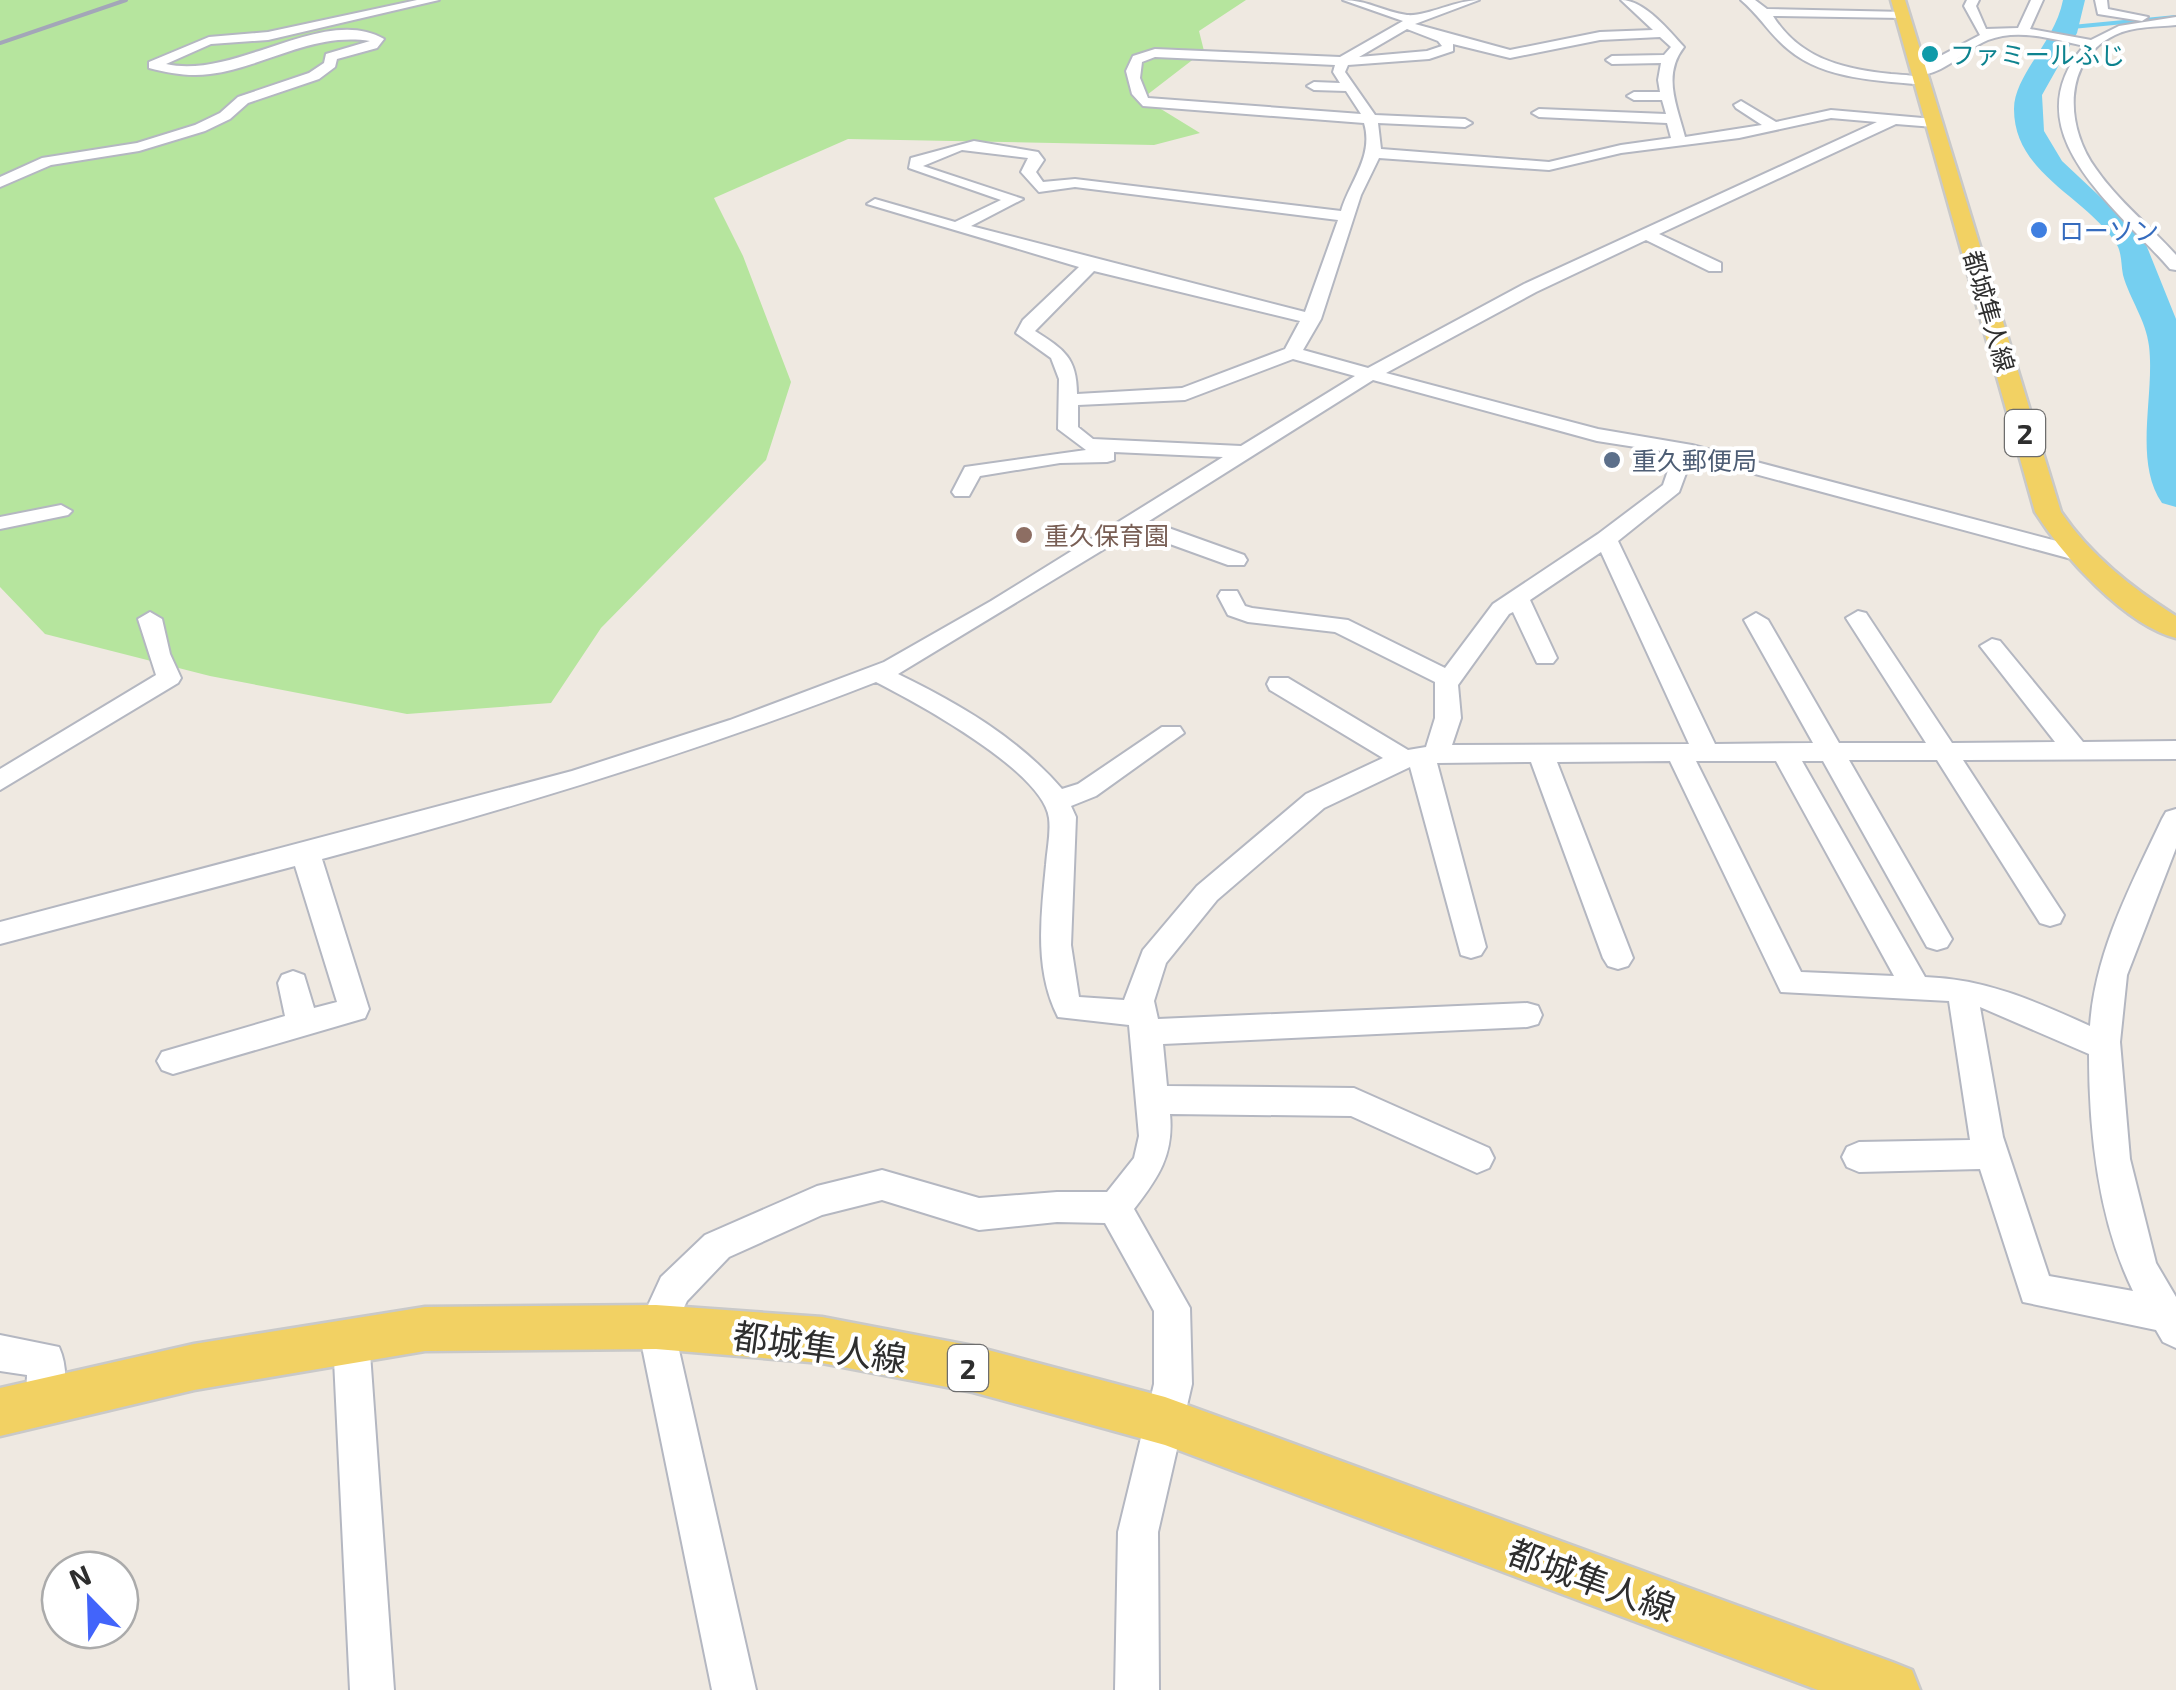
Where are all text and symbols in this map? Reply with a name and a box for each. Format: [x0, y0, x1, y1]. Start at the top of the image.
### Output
place label: ファミールふじ [1950, 39, 2125, 69]
marker: ファミールふじ [1919, 43, 1941, 65]
place label: ローソン [2059, 215, 2159, 245]
marker: ローソン [2028, 219, 2050, 241]
street label: 都城隼人線 [1958, 247, 2022, 375]
road number: 2 [2005, 410, 2045, 456]
place label: 重久郵便局 [1632, 445, 1757, 475]
marker: 重久郵便局 [1601, 449, 1623, 471]
place label: 重久保育園 [1044, 520, 1169, 550]
marker: 重久保育園 [1013, 524, 1035, 546]
street label: 都城隼人線 [730, 1313, 910, 1379]
road number: 2 [948, 1345, 988, 1391]
street label: 都城隼人線 [1503, 1529, 1681, 1629]
north arrow [40, 1550, 140, 1650]
text: N [64, 1556, 96, 1596]

